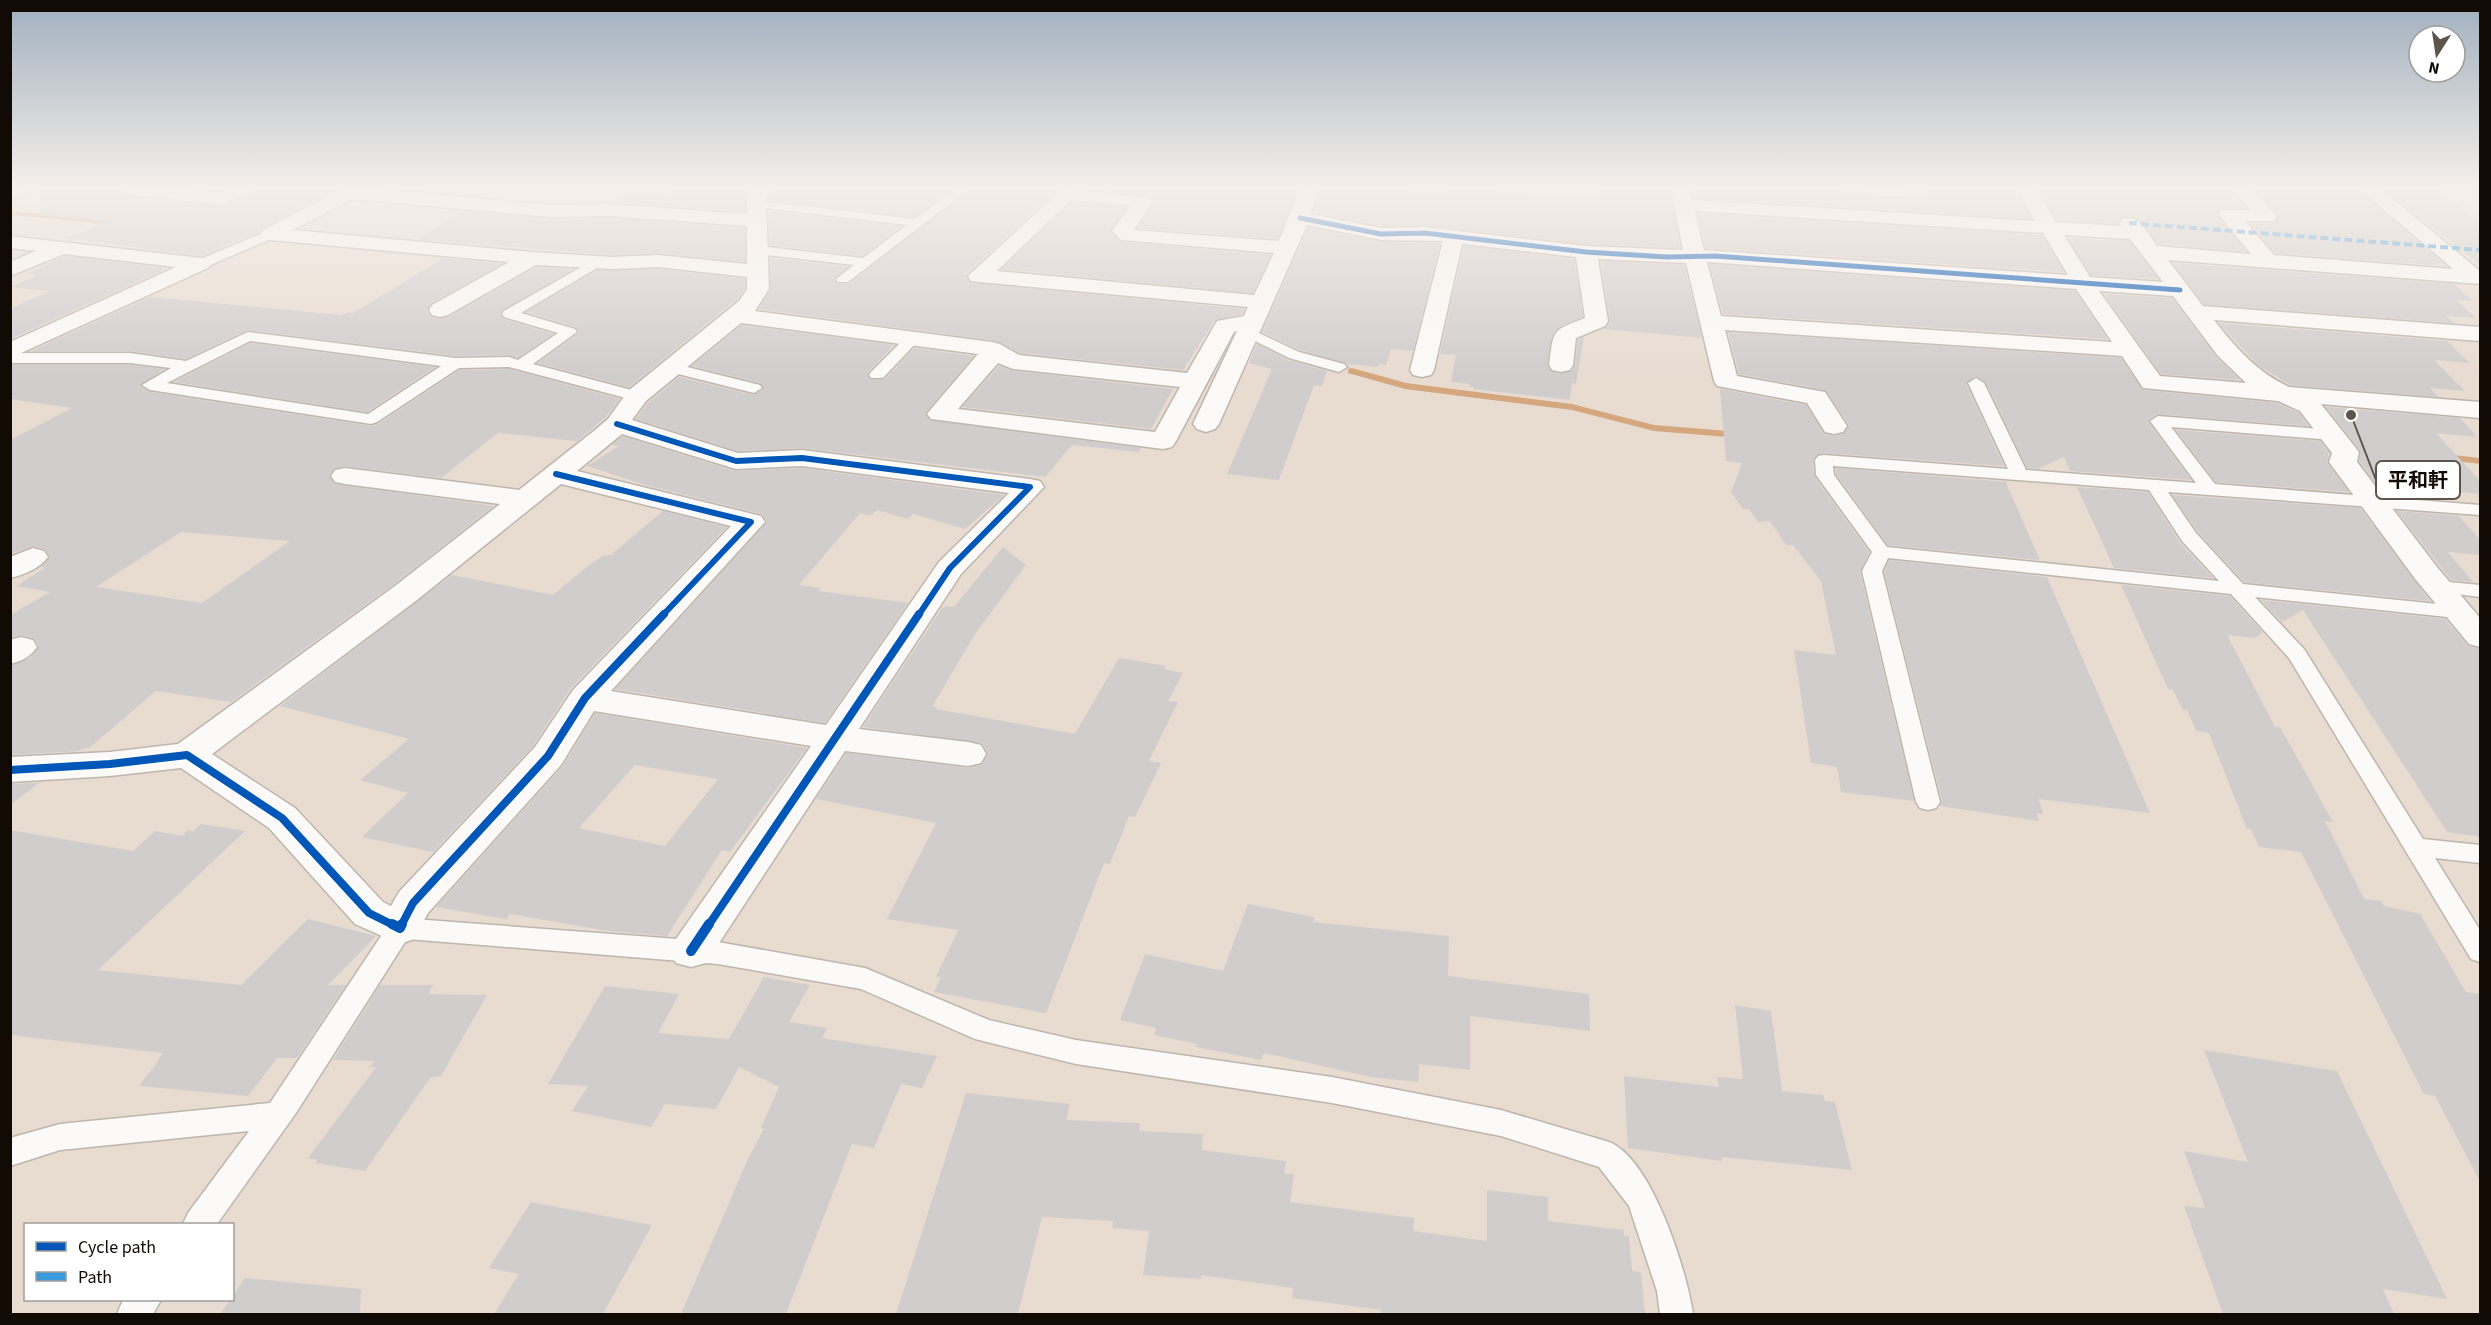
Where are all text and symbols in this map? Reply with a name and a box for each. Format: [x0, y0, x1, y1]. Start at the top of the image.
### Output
north arrow [2407, 24, 2467, 84]
text: N [2427, 56, 2442, 80]
callout: 平和軒 [2376, 461, 2460, 499]
text: 平和軒 [2388, 467, 2448, 495]
legend [24, 1223, 234, 1301]
text: Cycle path [78, 1235, 156, 1260]
text: Path [78, 1265, 112, 1290]

